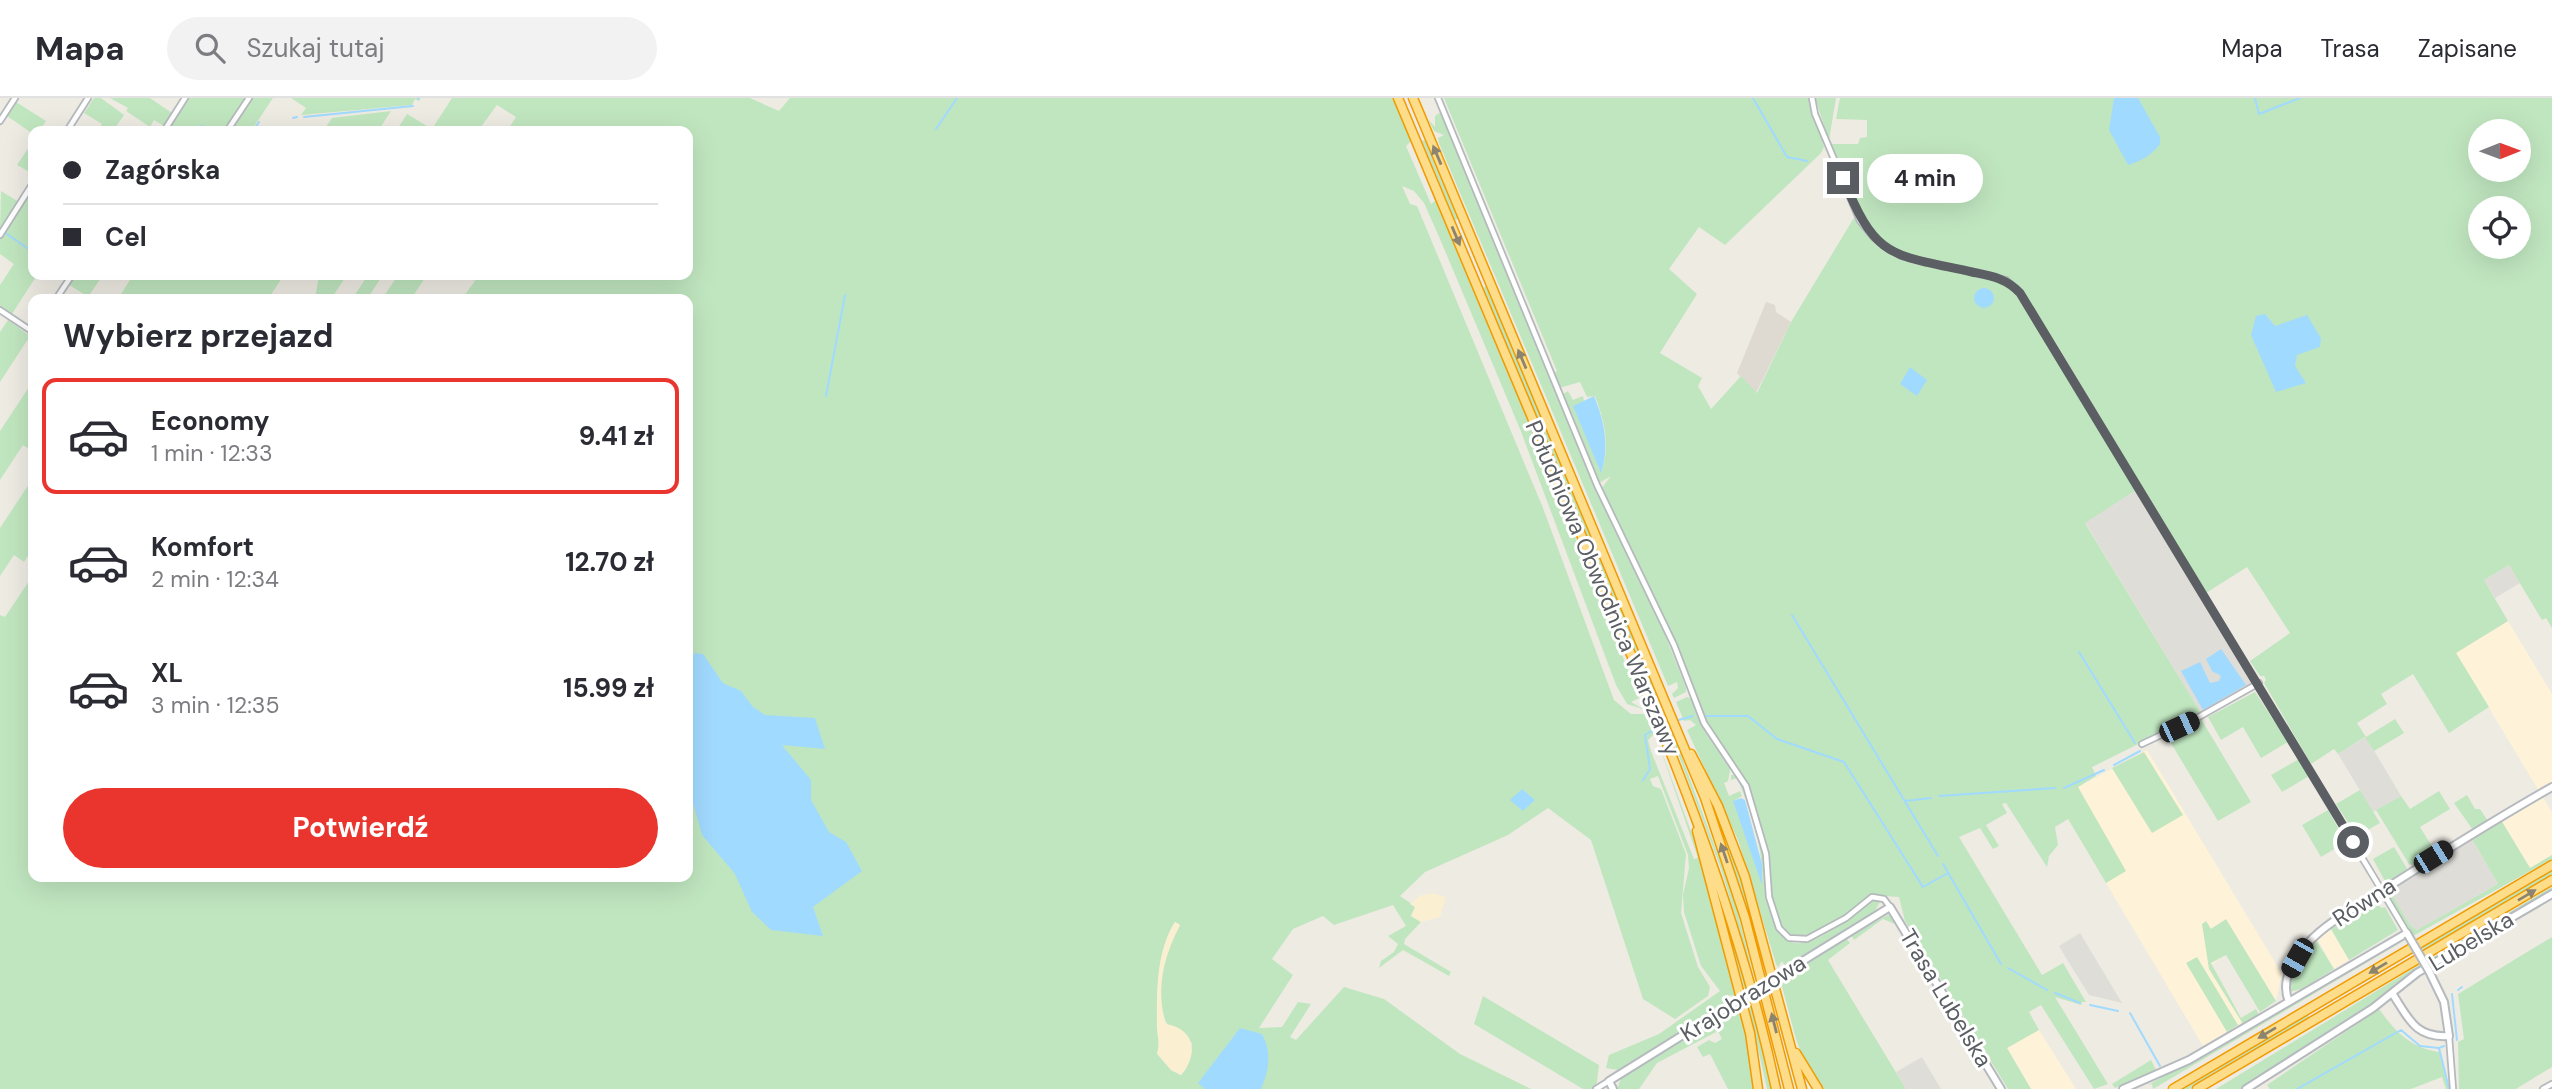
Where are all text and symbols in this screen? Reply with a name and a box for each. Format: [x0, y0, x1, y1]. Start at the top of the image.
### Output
search box [167, 17, 657, 80]
text: Mapa [35, 27, 125, 70]
icon: search [191, 29, 229, 67]
text: Szukaj tutaj [247, 31, 385, 65]
text: Mapa [2221, 33, 2283, 64]
text: Trasa [2321, 33, 2380, 64]
text: Zapisane [2418, 33, 2517, 64]
north arrow [2468, 119, 2530, 182]
map controls [2468, 119, 2531, 259]
one-way arrow [1431, 144, 1442, 165]
text: Zagórska [105, 153, 220, 187]
callout: 4 min [1868, 154, 1983, 202]
route end [1827, 162, 1859, 194]
text: 4 min [1894, 163, 1956, 193]
button: locate [2468, 196, 2531, 259]
text: Cel [105, 220, 147, 254]
one-way arrow [1451, 226, 1462, 247]
text: Wybierz przejazd [63, 315, 333, 357]
one-way arrow [1516, 348, 1527, 369]
text: Economy [151, 404, 269, 438]
icon: car [67, 405, 130, 468]
street label: Południowa Obwodnica Warszawy [1519, 416, 1688, 761]
text: 9.41 zł [579, 419, 654, 453]
text: 1 min · 12:33 [151, 438, 273, 468]
text: Komfort [151, 530, 254, 564]
icon: car [67, 531, 130, 594]
text: 12.70 zł [565, 545, 654, 579]
text: 2 min · 12:34 [151, 564, 279, 594]
text: XL [151, 656, 183, 690]
icon: car [67, 657, 130, 720]
text: 15.99 zł [563, 671, 654, 705]
text: 3 min · 12:35 [151, 690, 279, 720]
car [2156, 709, 2203, 745]
button: Potwierdź [63, 788, 658, 868]
route start [2337, 826, 2369, 858]
car [2410, 837, 2457, 877]
one-way arrow [1718, 842, 1729, 863]
street label: Równa [2327, 871, 2401, 933]
one-way arrow [2518, 889, 2537, 901]
street label: Lubelska [2423, 904, 2519, 978]
street label: Trasa Lubelska [1893, 923, 1999, 1073]
car [2278, 935, 2317, 981]
street label: Krajobrazowa [1675, 948, 1811, 1048]
one-way arrow [2368, 962, 2387, 974]
one-way arrow [1768, 1011, 1779, 1033]
one-way arrow [2257, 1027, 2276, 1040]

